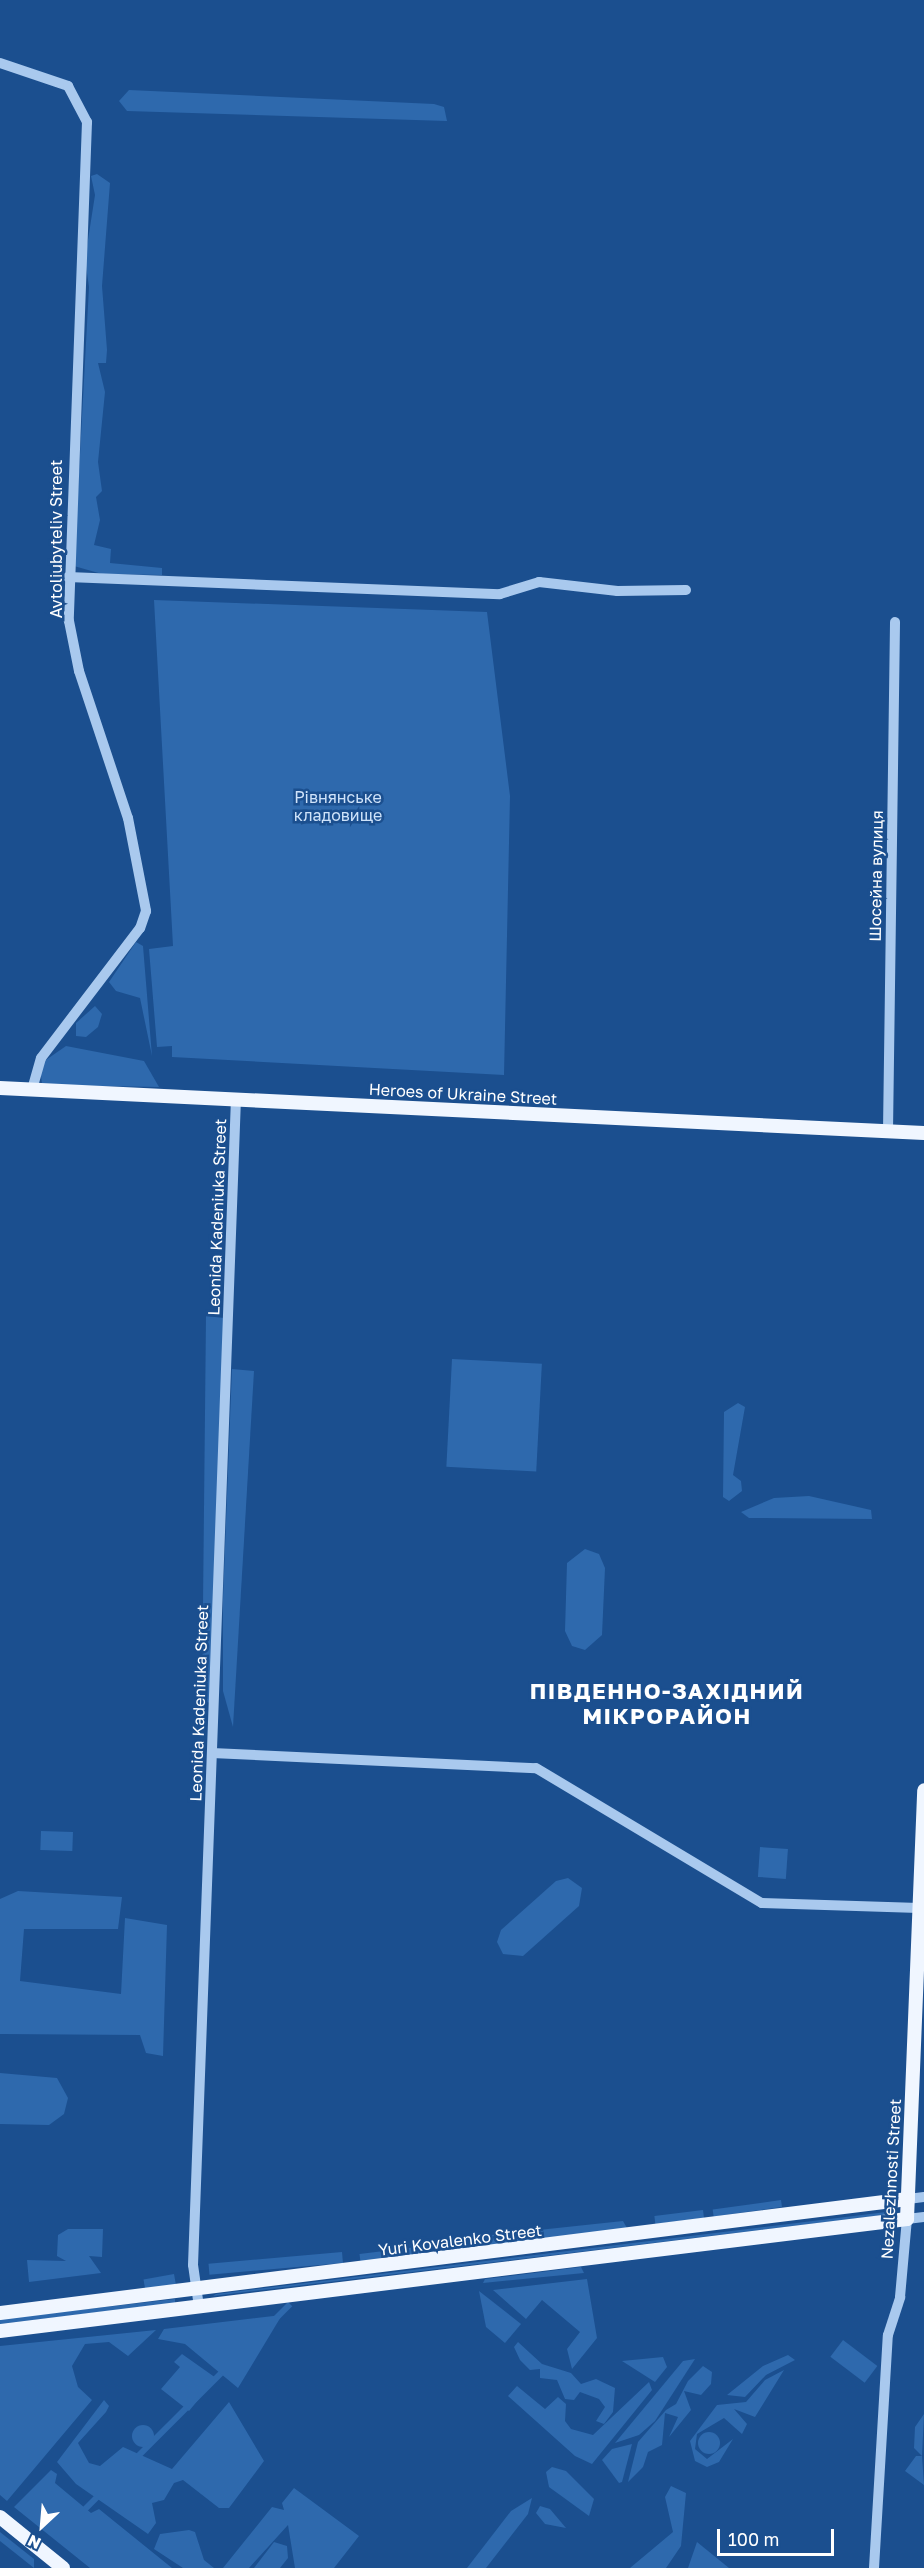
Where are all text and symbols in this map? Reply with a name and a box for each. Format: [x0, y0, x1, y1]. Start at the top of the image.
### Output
street label: Avtoliubyteliv Street [46, 460, 66, 618]
park label: Рівнянське кладовище [294, 787, 382, 825]
street label: Шосейна вулиця [865, 810, 887, 942]
street label: Heroes of Ukraine Street [368, 1079, 558, 1109]
street label: Leonida Kadeniuka Street [204, 1118, 230, 1316]
street label: Leonida Kadeniuka Street [186, 1604, 212, 1802]
district label: ПІВДЕННО-ЗАХІДНИЙ МІКРОРАЙОН [530, 1677, 804, 1729]
street label: Nezalezhnosti Street [877, 2098, 905, 2260]
street label: Yuri Kovalenko Street [377, 2220, 543, 2260]
north arrow [12, 2496, 72, 2556]
scale bar [720, 2517, 837, 2555]
text: 100 m [728, 2528, 779, 2550]
text: N [24, 2531, 44, 2554]

